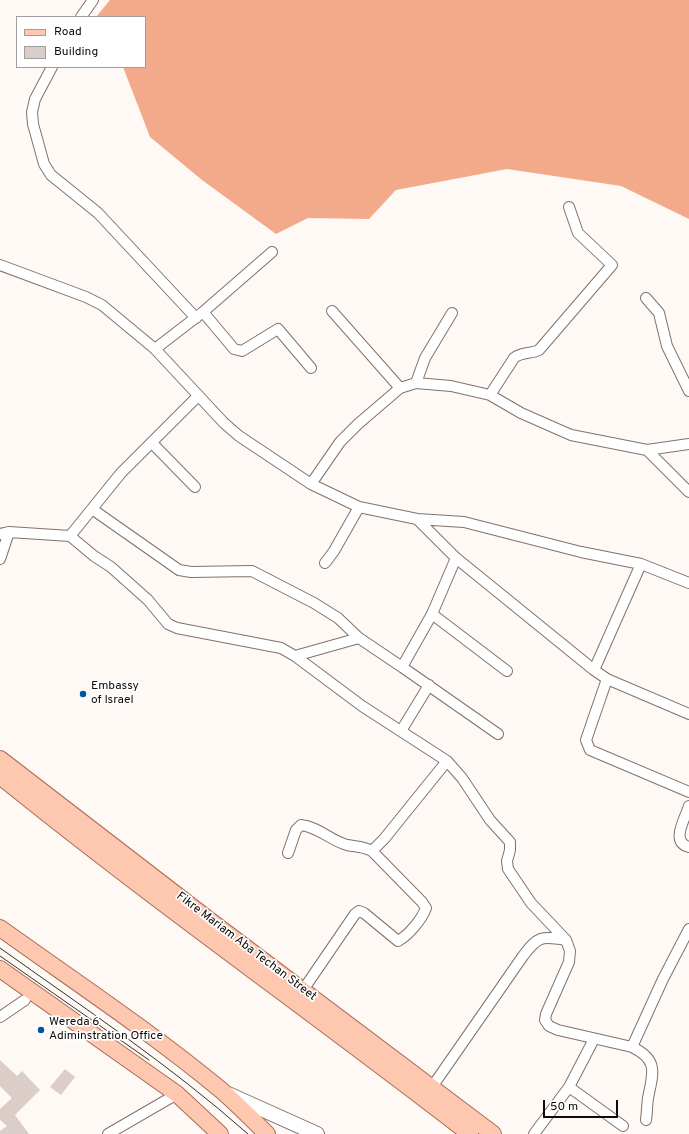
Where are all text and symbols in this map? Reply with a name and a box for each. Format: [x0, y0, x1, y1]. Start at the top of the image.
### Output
legend [16, 16, 146, 68]
text: Road [54, 24, 82, 40]
text: Building [54, 44, 98, 60]
place label: Embassy of Israel [91, 680, 139, 708]
marker: Embassy of Israel [78, 689, 88, 699]
street label: Fikre Mariam Aba Techan Street [173, 890, 319, 1004]
place label: Wereda 6 Adiminstration Office [49, 1016, 163, 1044]
marker: Wereda 6 Adiminstration Office [36, 1025, 46, 1035]
scale bar [545, 1092, 620, 1118]
text: 50 m [550, 1099, 578, 1115]

